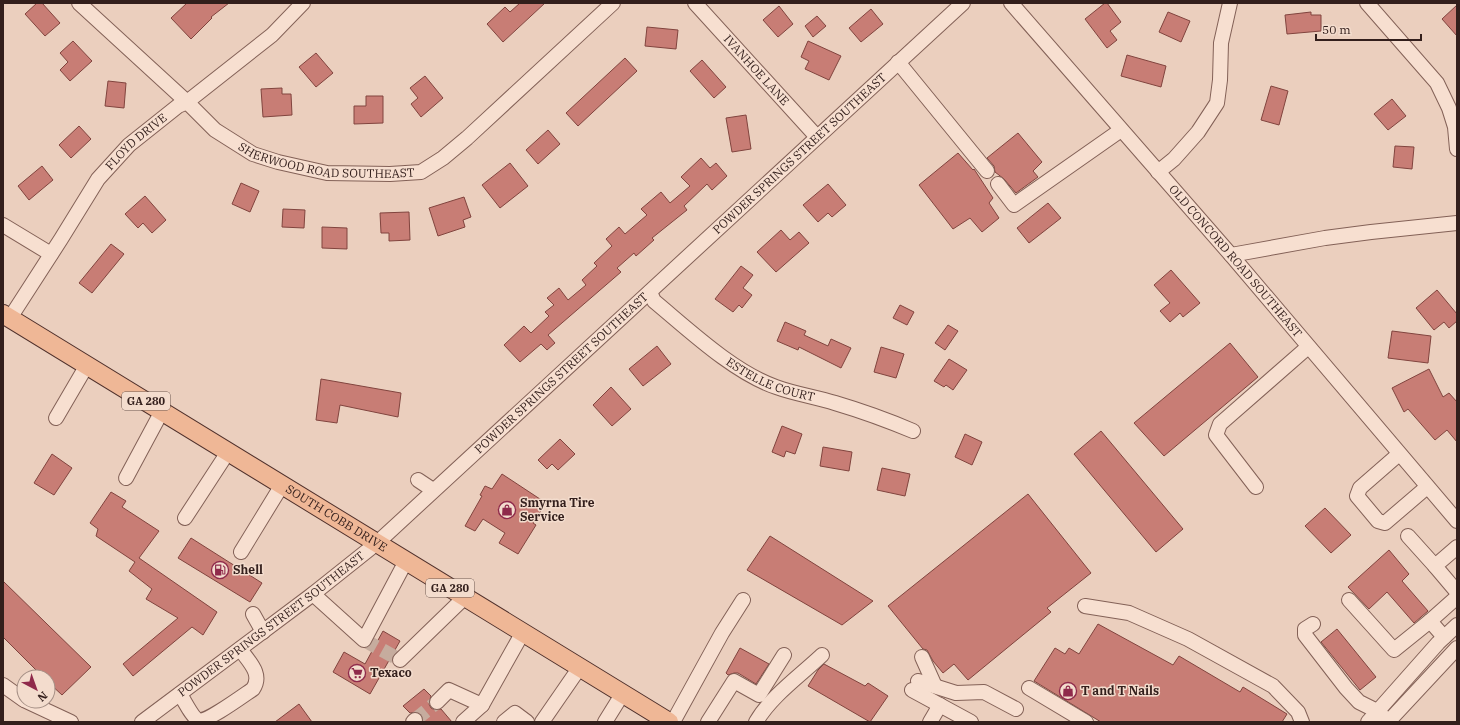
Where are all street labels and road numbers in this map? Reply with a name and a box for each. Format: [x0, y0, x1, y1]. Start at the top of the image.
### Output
street label: IVANHOE LANE [721, 32, 793, 108]
street label: POWDER SPRINGS STREET SOUTHEAST [709, 70, 889, 237]
street label: FLOYD DRIVE [102, 110, 170, 173]
street label: SHERWOOD ROAD SOUTHEAST [236, 139, 415, 181]
street label: OLD CONCORD ROAD SOUTHEAST [1166, 181, 1306, 340]
street label: POWDER SPRINGS STREET SOUTHEAST [471, 289, 651, 456]
street label: ESTELLE COURT [723, 354, 817, 404]
road number: GA 280 [122, 392, 170, 410]
street label: SOUTH COBB DRIVE [283, 481, 390, 555]
street label: POWDER SPRINGS STREET SOUTHEAST [175, 548, 367, 700]
road number: GA 280 [426, 579, 474, 597]

